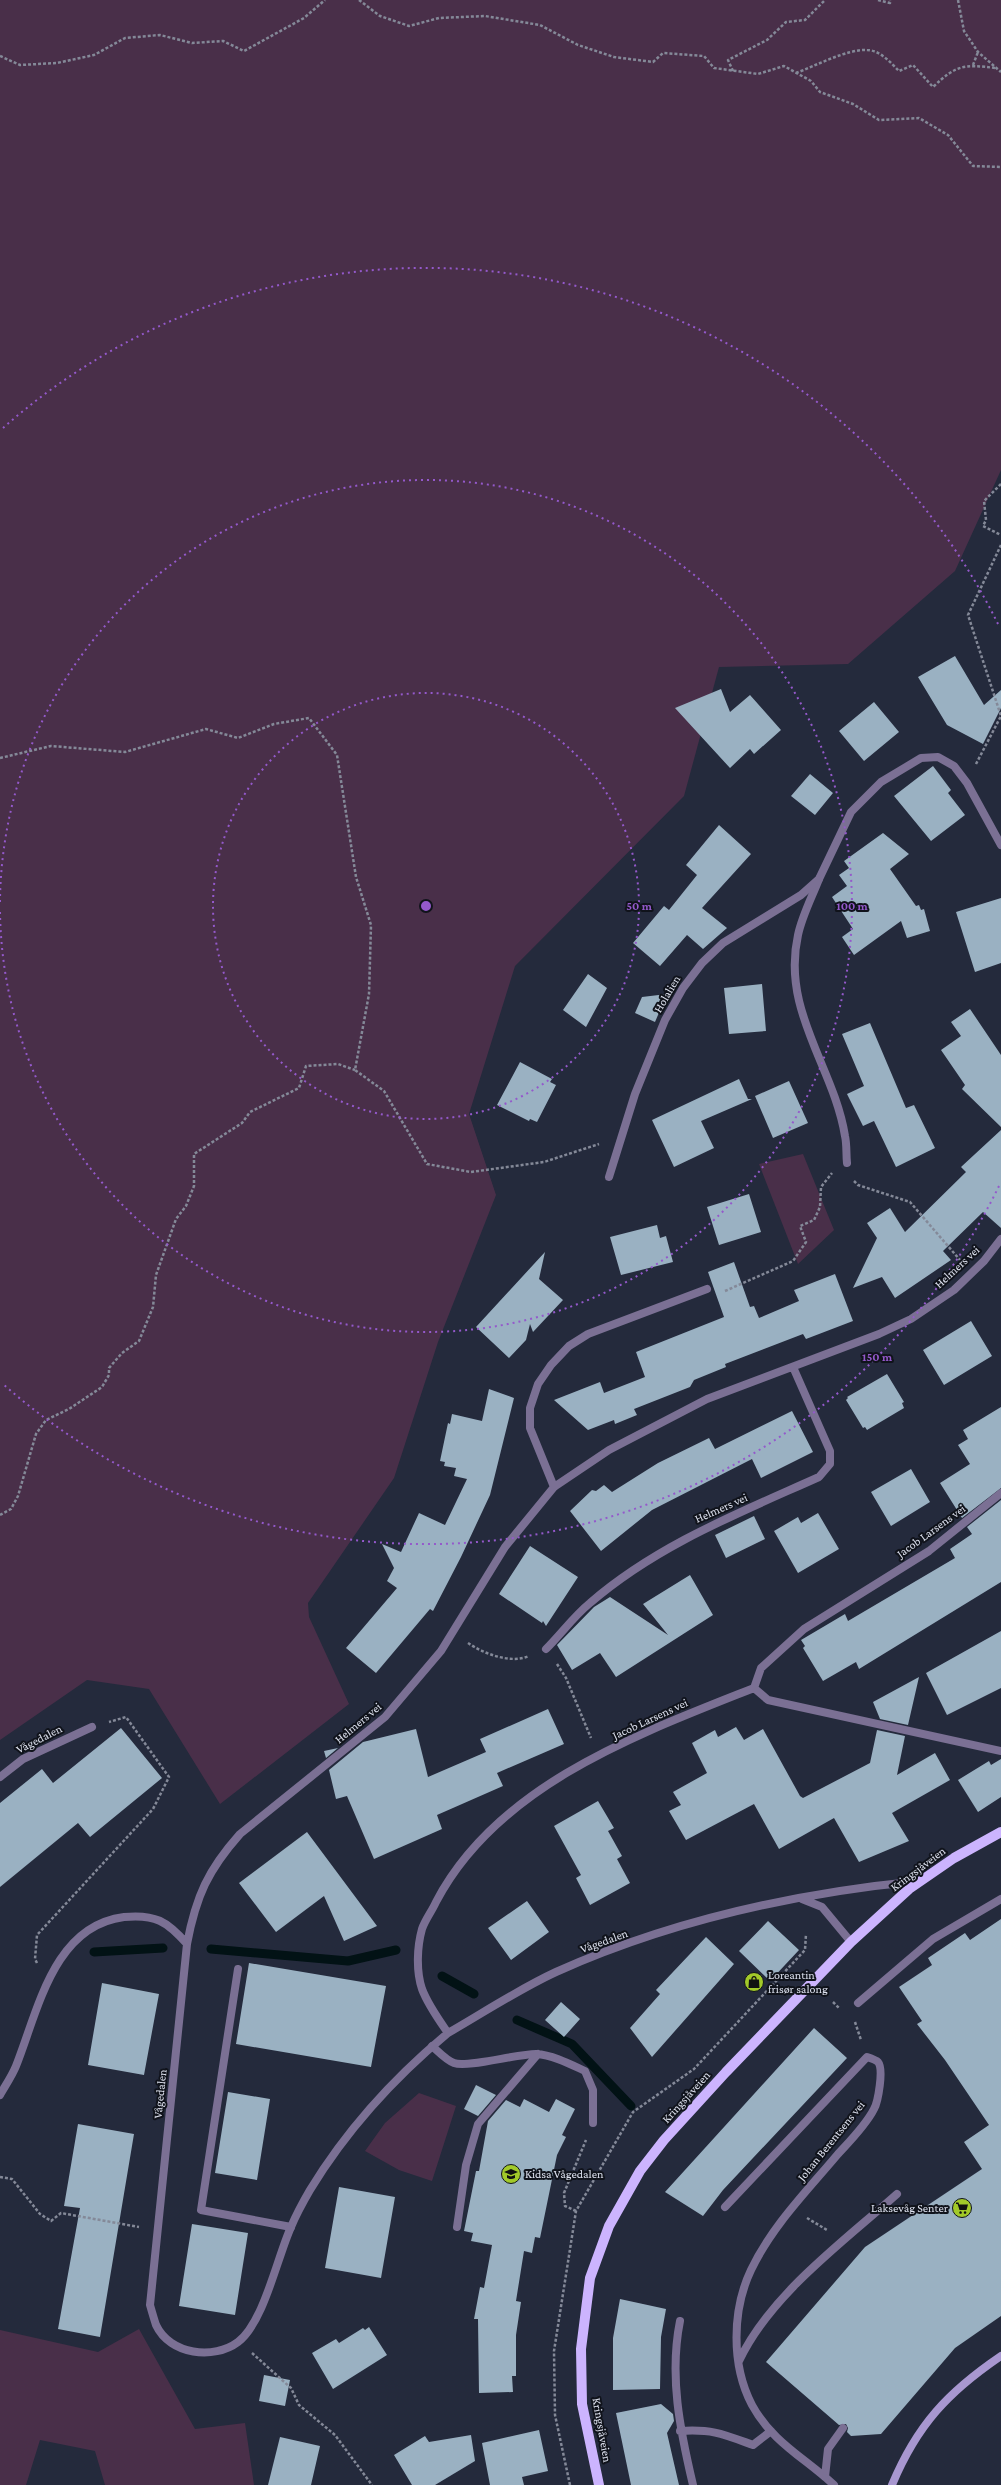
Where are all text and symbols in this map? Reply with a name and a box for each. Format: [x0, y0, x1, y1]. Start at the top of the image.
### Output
centre of rings [419, 899, 433, 913]
text: 50 m [626, 899, 653, 913]
text: 100 m [836, 899, 869, 913]
street label: Holalien [651, 972, 683, 1015]
street label: Helmers vei [932, 1243, 982, 1291]
text: 150 m [862, 1350, 893, 1364]
street label: Helmers vei [692, 1490, 750, 1526]
street label: Jacob Larsens vei [893, 1501, 968, 1561]
street label: Jacob Larsens vei [609, 1695, 690, 1743]
street label: Helmers vei [332, 1700, 384, 1746]
street label: Vågedalen [14, 1721, 65, 1757]
street label: Kringsjåveien [888, 1843, 949, 1894]
street label: Vågedalen [578, 1926, 630, 1956]
place label: Loreantin frisør salong [768, 1968, 828, 1996]
shop icon: Loreantin frisør salong [743, 1971, 765, 1993]
street label: Vågedalen [150, 2068, 170, 2119]
street label: Kringsjåveien [659, 2068, 713, 2126]
street label: Johan Berentsens vei [794, 2098, 868, 2185]
school or university icon: Kidsa Vågedalen [500, 2163, 522, 2185]
place label: Kidsa Vågedalen [525, 2167, 604, 2181]
supermarket icon: Laksevåg Senter [951, 2197, 973, 2219]
place label: Laksevåg Senter [871, 2201, 949, 2215]
street label: Kringsjåveien [589, 2397, 615, 2464]

